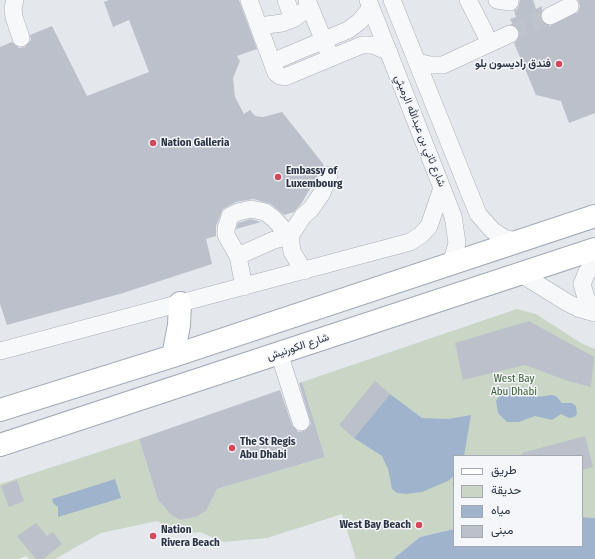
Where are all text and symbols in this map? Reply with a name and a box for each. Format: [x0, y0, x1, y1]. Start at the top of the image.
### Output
place label: فندق راديسون بلو [475, 57, 551, 71]
marker: فندق راديسون بلو [554, 59, 564, 69]
street label: شارع ثاني بن عبدالله الرميثي [391, 73, 449, 189]
place label: Nation Galleria [161, 136, 229, 150]
marker: Nation Galleria [148, 138, 158, 148]
place label: Embassy of Luxembourg [286, 164, 343, 190]
marker: Embassy of Luxembourg [273, 172, 283, 182]
street label: شارع الكورنيش [265, 331, 331, 363]
park label: West Bay Abu Dhabi [491, 372, 537, 398]
place label: The St Regis Abu Dhabi [240, 435, 296, 461]
marker: The St Regis Abu Dhabi [227, 443, 237, 453]
legend [453, 455, 583, 547]
text: طريق [491, 463, 516, 477]
text: حديقة [491, 483, 521, 497]
text: مياه [491, 503, 510, 517]
place label: West Bay Beach [339, 518, 411, 532]
marker: West Bay Beach [414, 520, 424, 530]
place label: Nation Rivera Beach [161, 523, 220, 549]
text: مبنى [491, 523, 513, 537]
marker: Nation Rivera Beach [148, 531, 158, 541]

